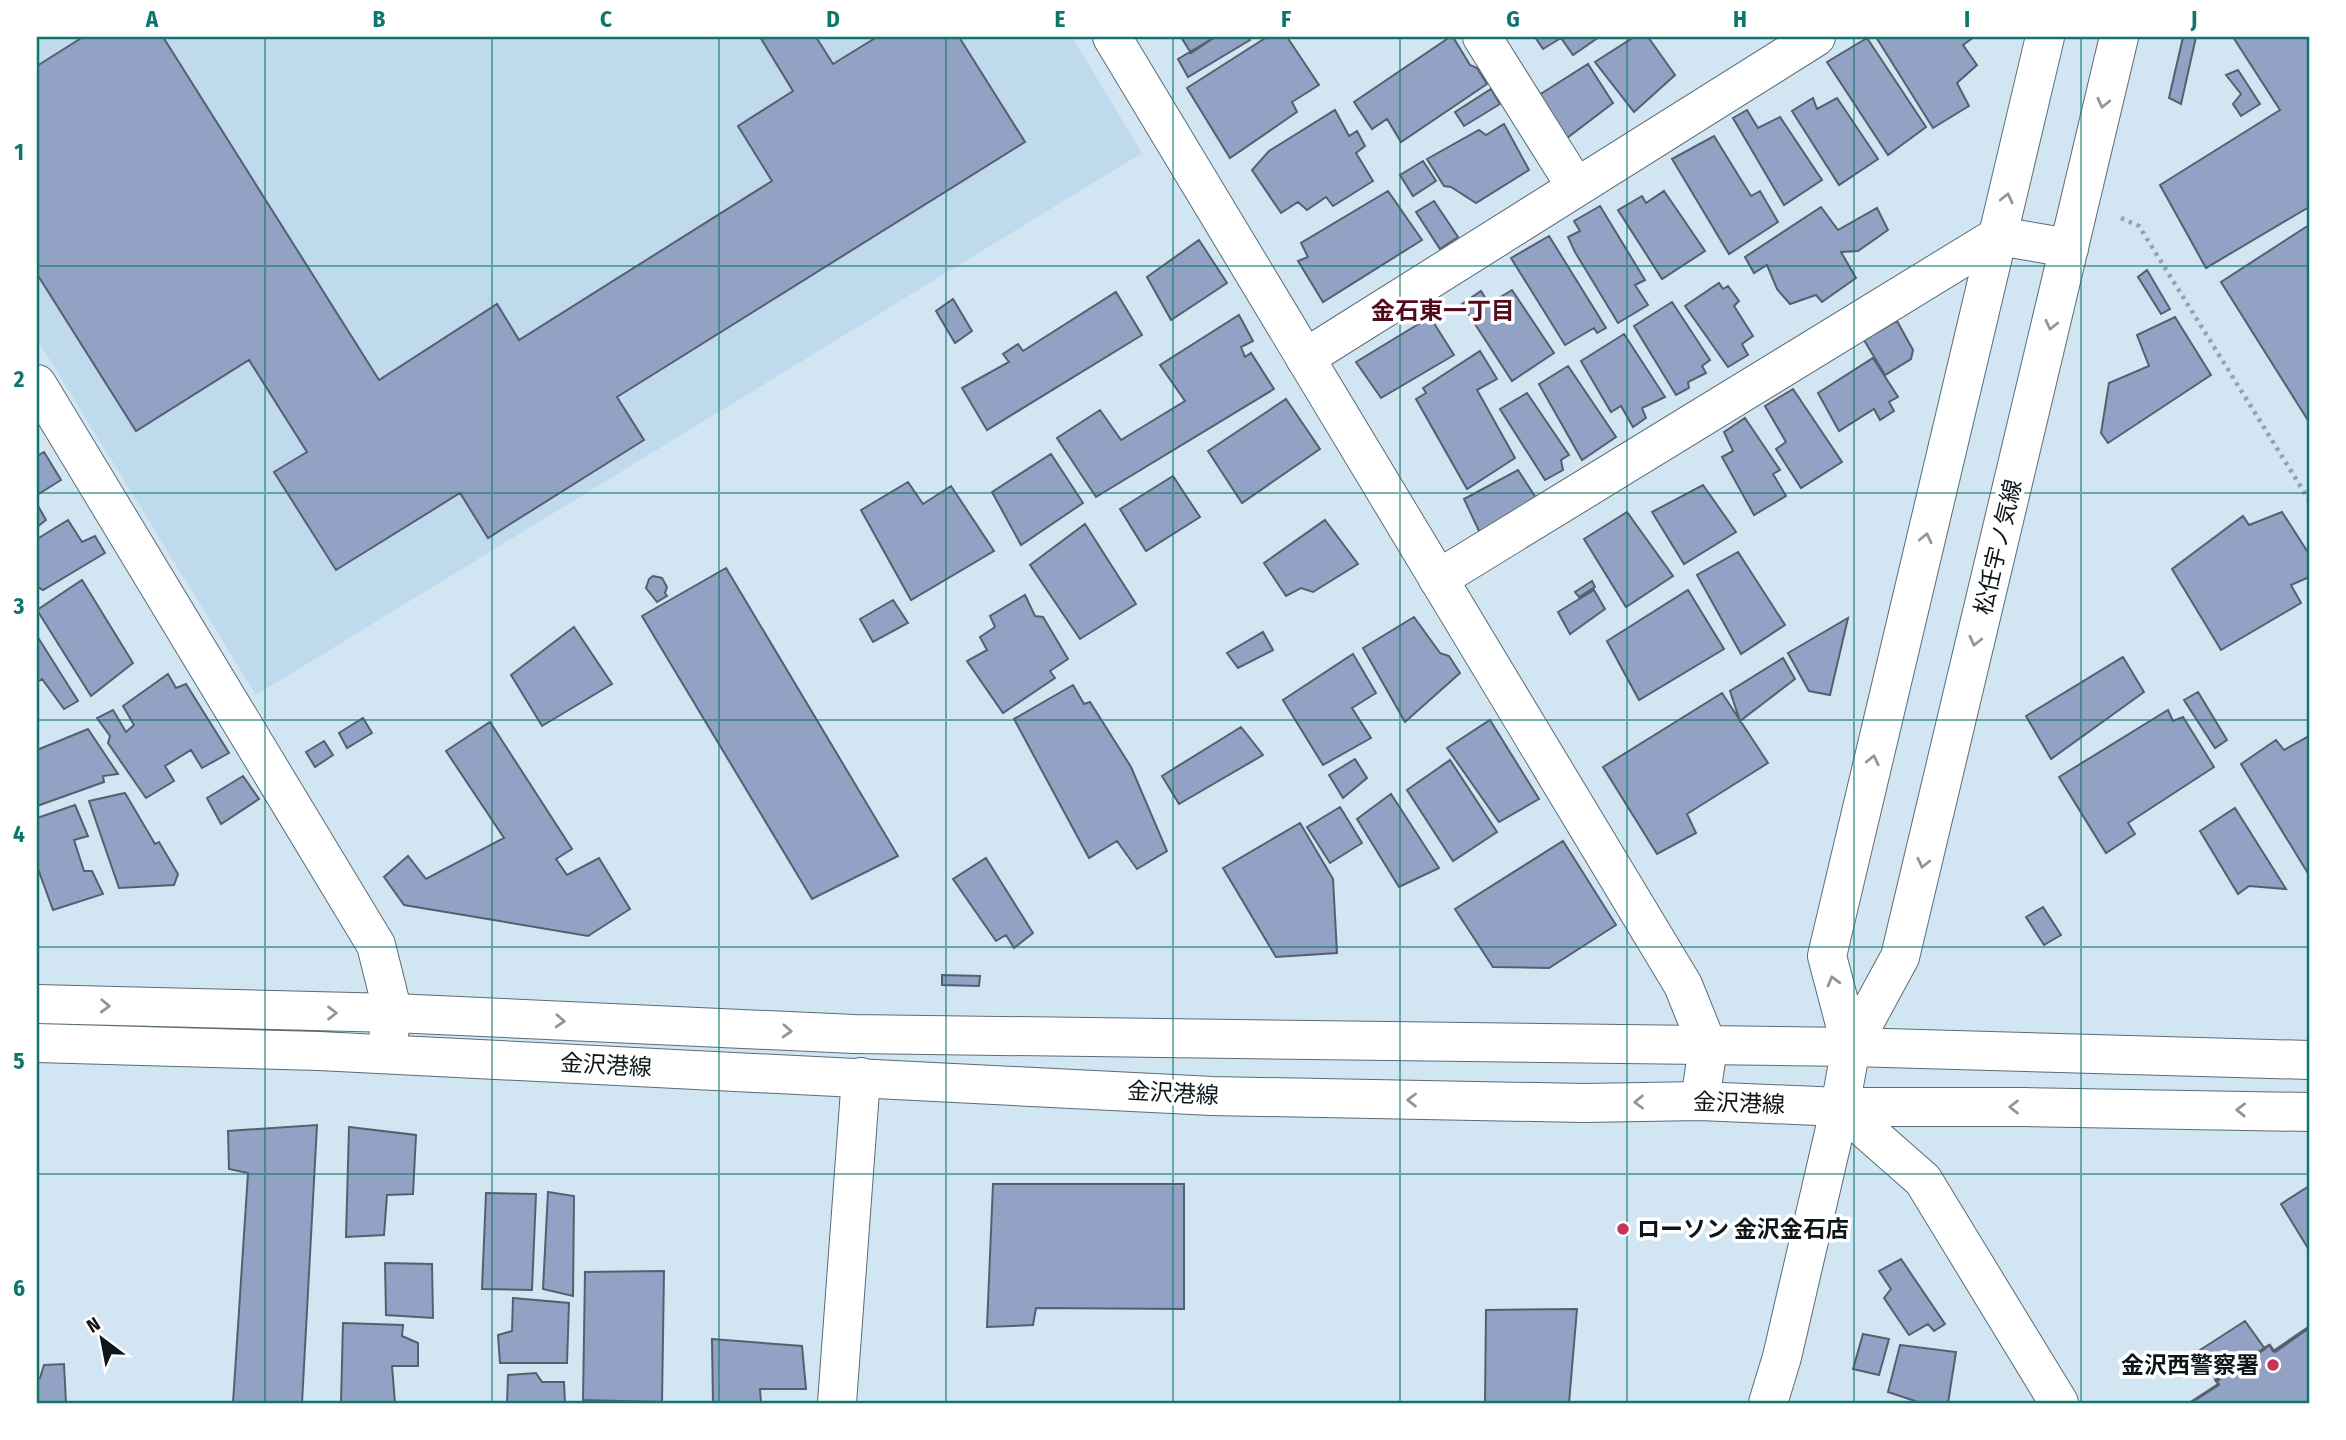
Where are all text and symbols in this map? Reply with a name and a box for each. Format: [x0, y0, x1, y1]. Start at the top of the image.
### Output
text: A [145, 5, 159, 33]
text: B [373, 5, 386, 33]
text: C [600, 5, 612, 33]
text: D [826, 5, 840, 33]
text: E [1055, 5, 1066, 33]
text: F [1281, 5, 1291, 33]
text: G [1506, 5, 1520, 33]
text: H [1733, 5, 1747, 33]
text: I [1964, 5, 1970, 33]
text: J [2190, 5, 2197, 33]
one-way arrow [2097, 97, 2111, 109]
text: 1 [14, 138, 24, 166]
one-way arrow [1999, 192, 2013, 204]
district label: 金石東一丁目 [1371, 297, 1515, 325]
one-way arrow [2044, 318, 2059, 330]
text: 2 [13, 365, 25, 393]
street label: 松任宇ノ気線 [1969, 477, 2027, 617]
one-way arrow [1918, 532, 1932, 544]
text: 3 [13, 592, 25, 620]
one-way arrow [1969, 635, 1983, 647]
one-way arrow [1865, 754, 1880, 766]
text: 4 [13, 820, 25, 848]
one-way arrow [1916, 856, 1931, 868]
one-way arrow [1827, 975, 1842, 987]
one-way arrow [100, 999, 111, 1014]
one-way arrow [328, 1005, 338, 1021]
one-way arrow [554, 1013, 565, 1028]
one-way arrow [782, 1023, 793, 1038]
text: 5 [13, 1047, 25, 1075]
street label: 金沢港線 [559, 1049, 653, 1081]
street label: 金沢港線 [1126, 1077, 1220, 1109]
street label: 金沢港線 [1693, 1087, 1785, 1119]
one-way arrow [1406, 1092, 1417, 1107]
one-way arrow [1633, 1094, 1644, 1110]
one-way arrow [2008, 1099, 2018, 1115]
one-way arrow [2235, 1103, 2246, 1118]
place label: ローソン 金沢金石店 [1637, 1215, 1849, 1243]
marker: ローソン 金沢金石店 [1615, 1221, 1631, 1237]
text: 6 [13, 1274, 25, 1302]
north arrow [66, 1304, 136, 1374]
text: N [82, 1312, 104, 1338]
place label: 金沢西警察署 [2121, 1351, 2259, 1379]
marker: 金沢西警察署 [2265, 1357, 2281, 1373]

